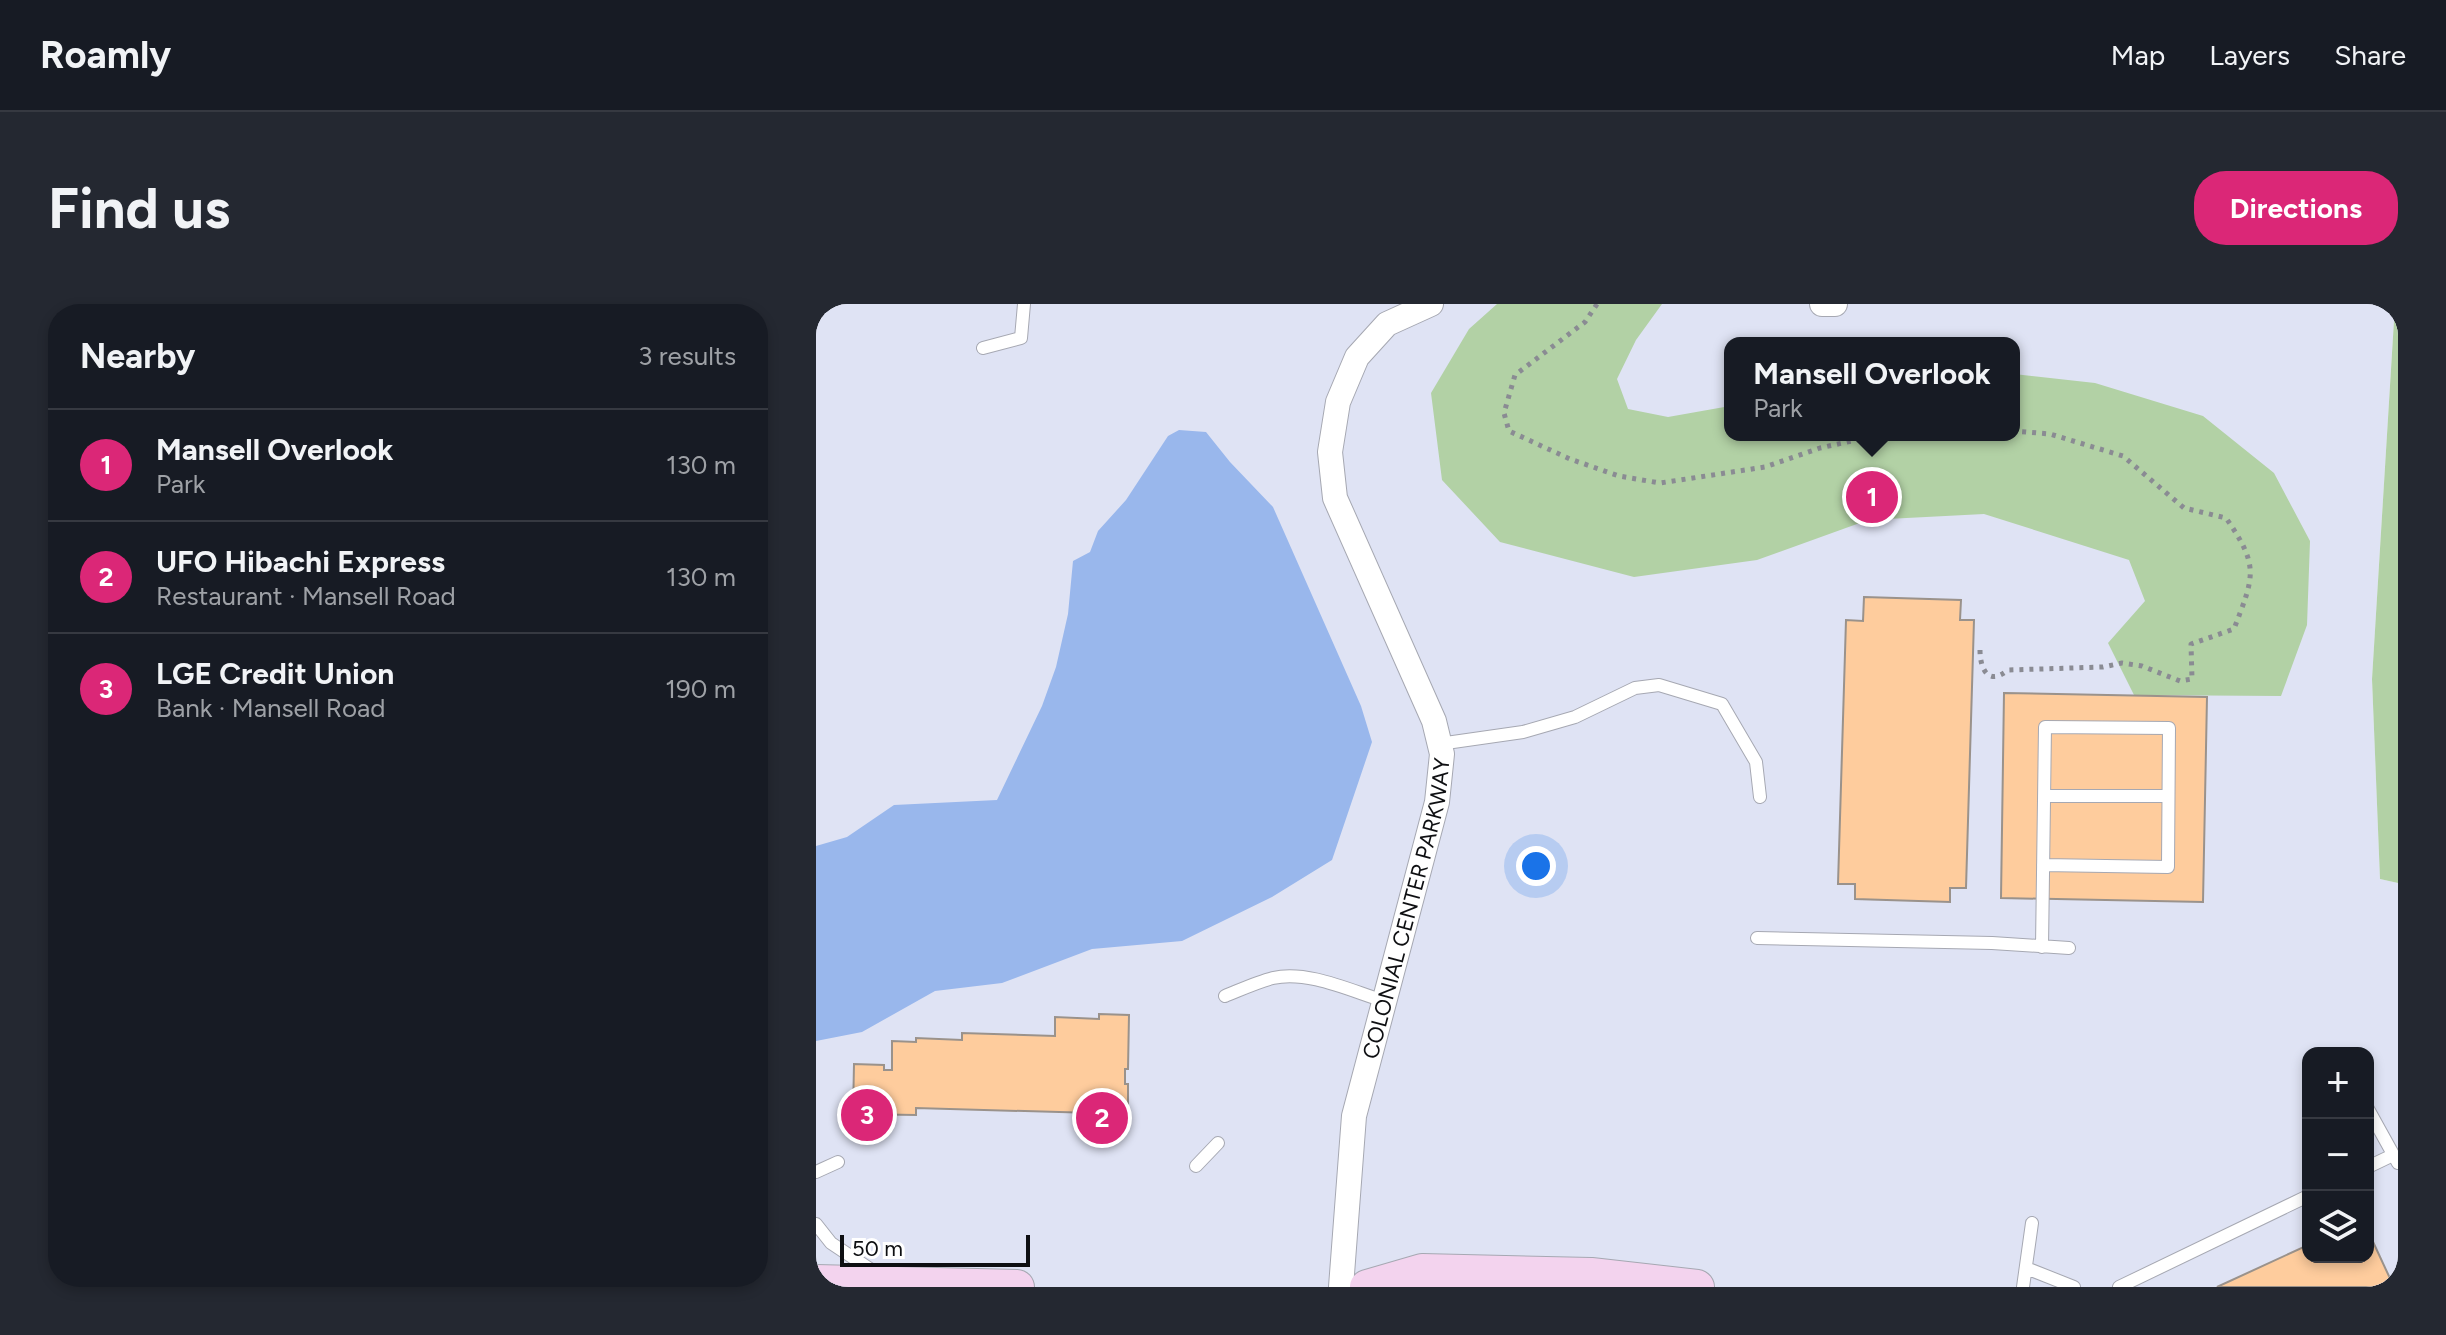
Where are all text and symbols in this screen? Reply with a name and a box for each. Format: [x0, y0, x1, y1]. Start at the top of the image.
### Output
text: Roamly [40, 32, 171, 78]
text: Map [2111, 38, 2165, 72]
text: Layers [2209, 38, 2290, 72]
text: Share [2334, 38, 2406, 72]
button: Directions [2194, 171, 2398, 245]
text: Find us [48, 175, 230, 242]
text: Nearby [80, 336, 195, 377]
popup [1724, 337, 2020, 441]
text: 3 results [638, 340, 736, 372]
text: Mansell Overlook [1753, 355, 1991, 392]
text: Park [1753, 392, 1803, 424]
text: Mansell Overlook [156, 431, 393, 468]
text: 1 [101, 449, 111, 481]
text: 130 m [666, 449, 736, 481]
pin: 1 [1846, 467, 1898, 527]
text: Park [156, 468, 205, 500]
text: UFO Hibachi Express [156, 543, 445, 580]
text: 2 [98, 561, 114, 593]
text: 130 m [666, 561, 736, 593]
text: Restaurant · Mansell Road [156, 580, 456, 612]
text: LGE Credit Union [156, 655, 394, 692]
text: 3 [99, 673, 113, 705]
text: 190 m [665, 673, 736, 705]
text: Bank · Mansell Road [156, 692, 386, 724]
street label: COLONIAL CENTER PARKWAY [1356, 756, 1455, 1062]
your location [1516, 846, 1556, 886]
map controls [2302, 1047, 2374, 1263]
button: + [2302, 1047, 2374, 1119]
pin: 3 [841, 1085, 893, 1145]
pin: 2 [1076, 1088, 1128, 1148]
button: − [2302, 1119, 2374, 1191]
button: layers [2302, 1191, 2374, 1263]
scale bar [840, 1231, 1030, 1267]
text: 50 m [852, 1235, 903, 1262]

